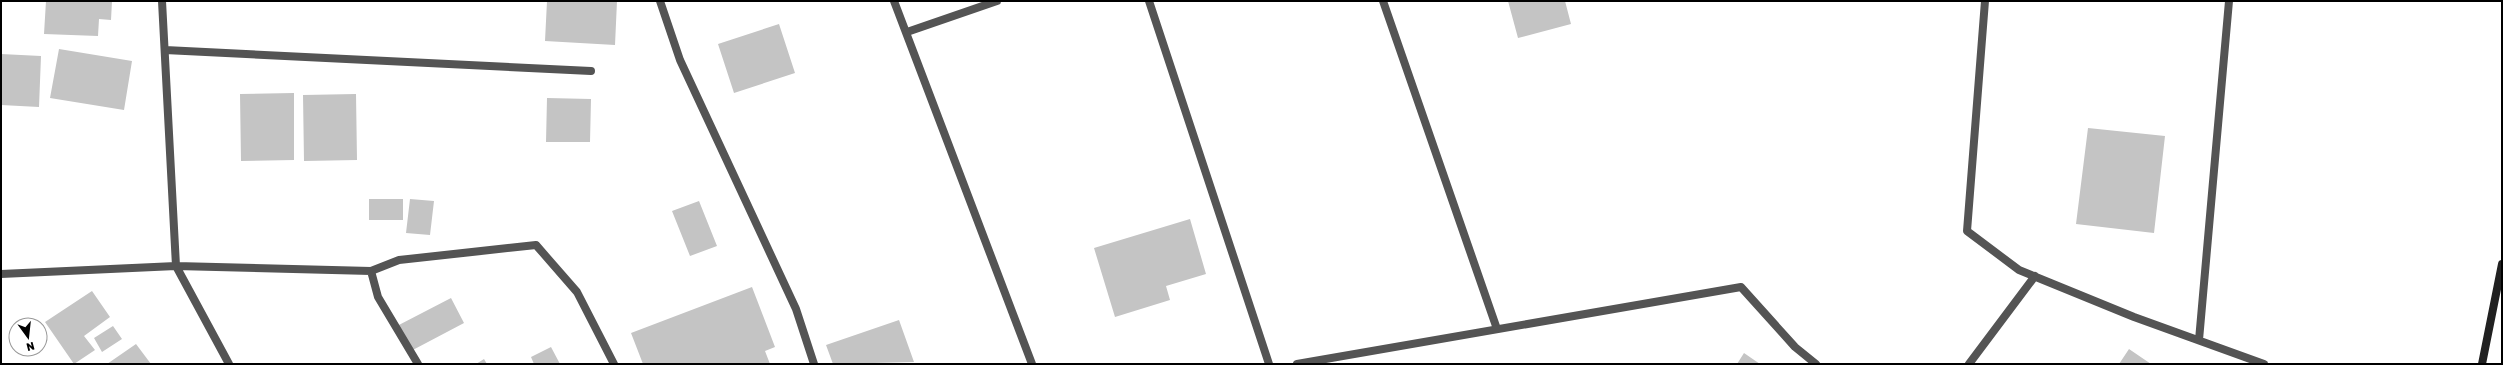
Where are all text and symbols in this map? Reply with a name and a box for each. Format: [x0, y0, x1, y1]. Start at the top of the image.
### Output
north arrow [8, 317, 48, 357]
text: N [25, 339, 36, 354]

